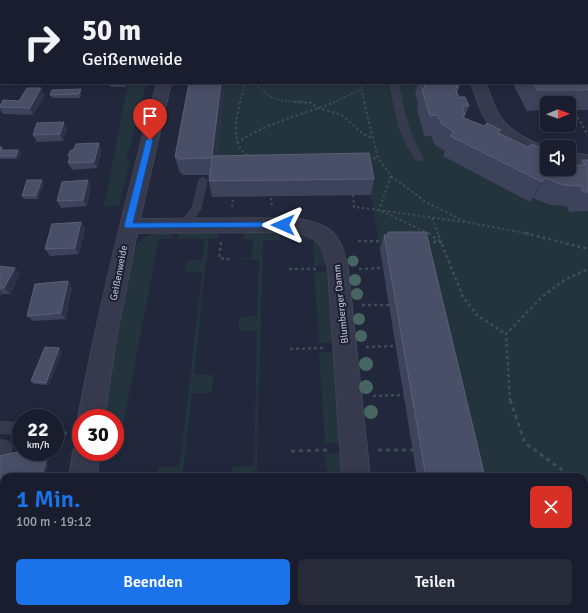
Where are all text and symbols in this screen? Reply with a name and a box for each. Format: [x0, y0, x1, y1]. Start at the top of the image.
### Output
text: 50 m [82, 14, 141, 48]
icon: right [16, 16, 68, 68]
text: Geißenweide [82, 48, 182, 70]
north arrow [540, 96, 576, 132]
map controls [540, 96, 576, 176]
pin [133, 99, 167, 140]
icon: arrive [139, 105, 161, 127]
button: sound [540, 140, 576, 176]
position arrow [262, 204, 304, 246]
street label: Geißenweide [108, 244, 130, 302]
street label: Blumberger Damm [331, 264, 351, 344]
speed limit sign: 30 [72, 409, 124, 461]
text: 22 [27, 417, 49, 442]
text: km/h [27, 439, 49, 451]
text: 1 Min. [16, 484, 81, 514]
button: close [530, 486, 572, 528]
text: 100 m · 19:12 [16, 514, 92, 530]
button: Beenden [16, 559, 290, 605]
button: Teilen [298, 559, 572, 605]

